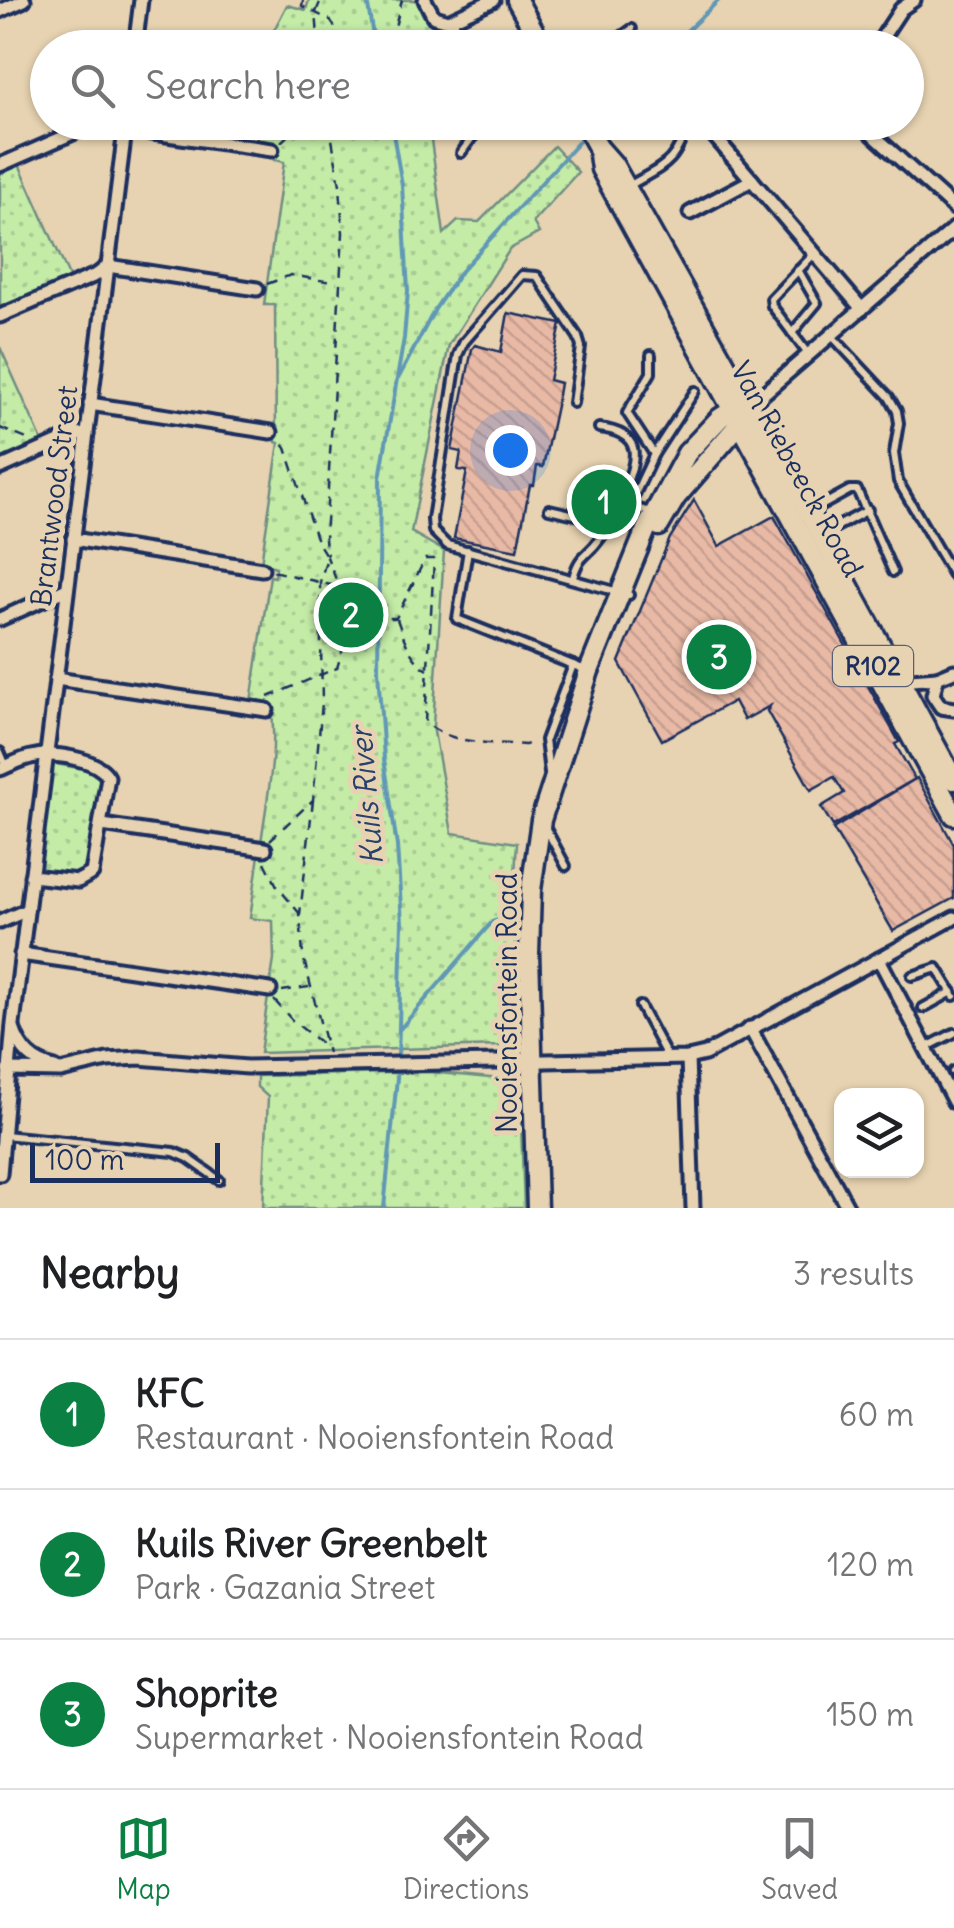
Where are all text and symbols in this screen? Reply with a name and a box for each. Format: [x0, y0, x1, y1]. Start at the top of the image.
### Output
search box [30, 30, 924, 140]
icon: search [65, 58, 120, 113]
text: Search here [145, 62, 351, 109]
street label: Van Riebeeck Road [723, 355, 871, 583]
street label: Brantwood Street [23, 384, 85, 608]
your location [485, 425, 536, 476]
pin: 1 [572, 464, 636, 540]
pin: 2 [318, 578, 384, 652]
pin: 3 [686, 620, 752, 694]
road number: R102 [833, 646, 913, 686]
water label: Kuils River [341, 722, 391, 867]
street label: Nooiensfontein Road [489, 873, 525, 1133]
map controls [834, 1088, 924, 1178]
button: layers [834, 1088, 924, 1178]
scale bar [30, 1138, 220, 1182]
text: 100 m [45, 1142, 124, 1178]
text: Nearby [40, 1247, 179, 1299]
text: 3 results [793, 1253, 914, 1294]
text: KFC [135, 1370, 205, 1417]
text: 1 [66, 1394, 79, 1435]
text: 60 m [839, 1394, 914, 1435]
text: Restaurant · Nooiensfontein Road [135, 1417, 614, 1458]
text: Kuils River Greenbelt [135, 1520, 487, 1567]
text: 2 [64, 1544, 81, 1585]
text: 120 m [827, 1544, 914, 1585]
text: Park · Gazania Street [135, 1567, 435, 1608]
text: Shoprite [135, 1670, 278, 1717]
text: 3 [63, 1694, 82, 1735]
text: 150 m [826, 1694, 914, 1735]
text: Supermarket · Nooiensfontein Road [135, 1717, 643, 1758]
tab: Map [116, 1811, 171, 1907]
tab: Directions [403, 1811, 529, 1907]
tab: Saved [761, 1811, 838, 1907]

